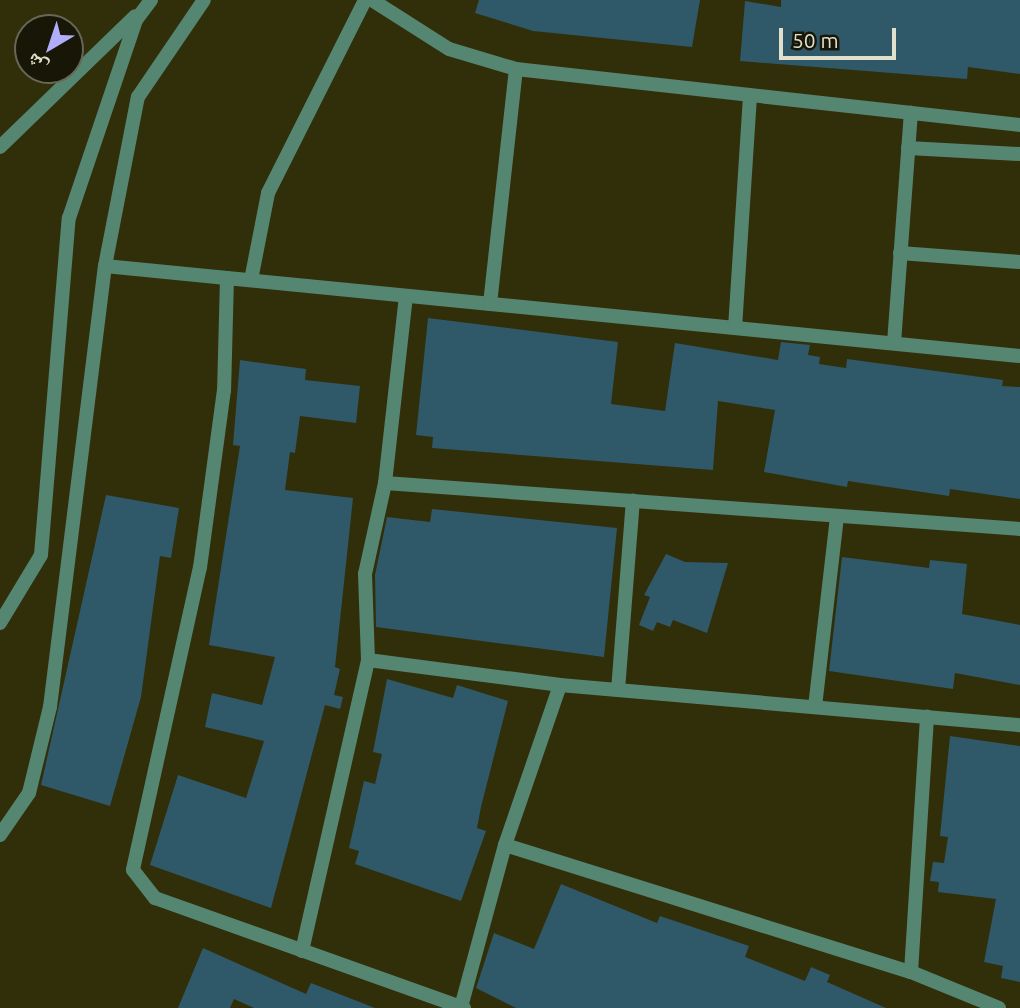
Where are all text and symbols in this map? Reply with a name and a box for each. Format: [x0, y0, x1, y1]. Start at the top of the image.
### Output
north arrow [14, 14, 84, 84]
scale bar [782, 14, 899, 58]
text: 50 m [792, 28, 839, 52]
text: ش [22, 49, 52, 79]

